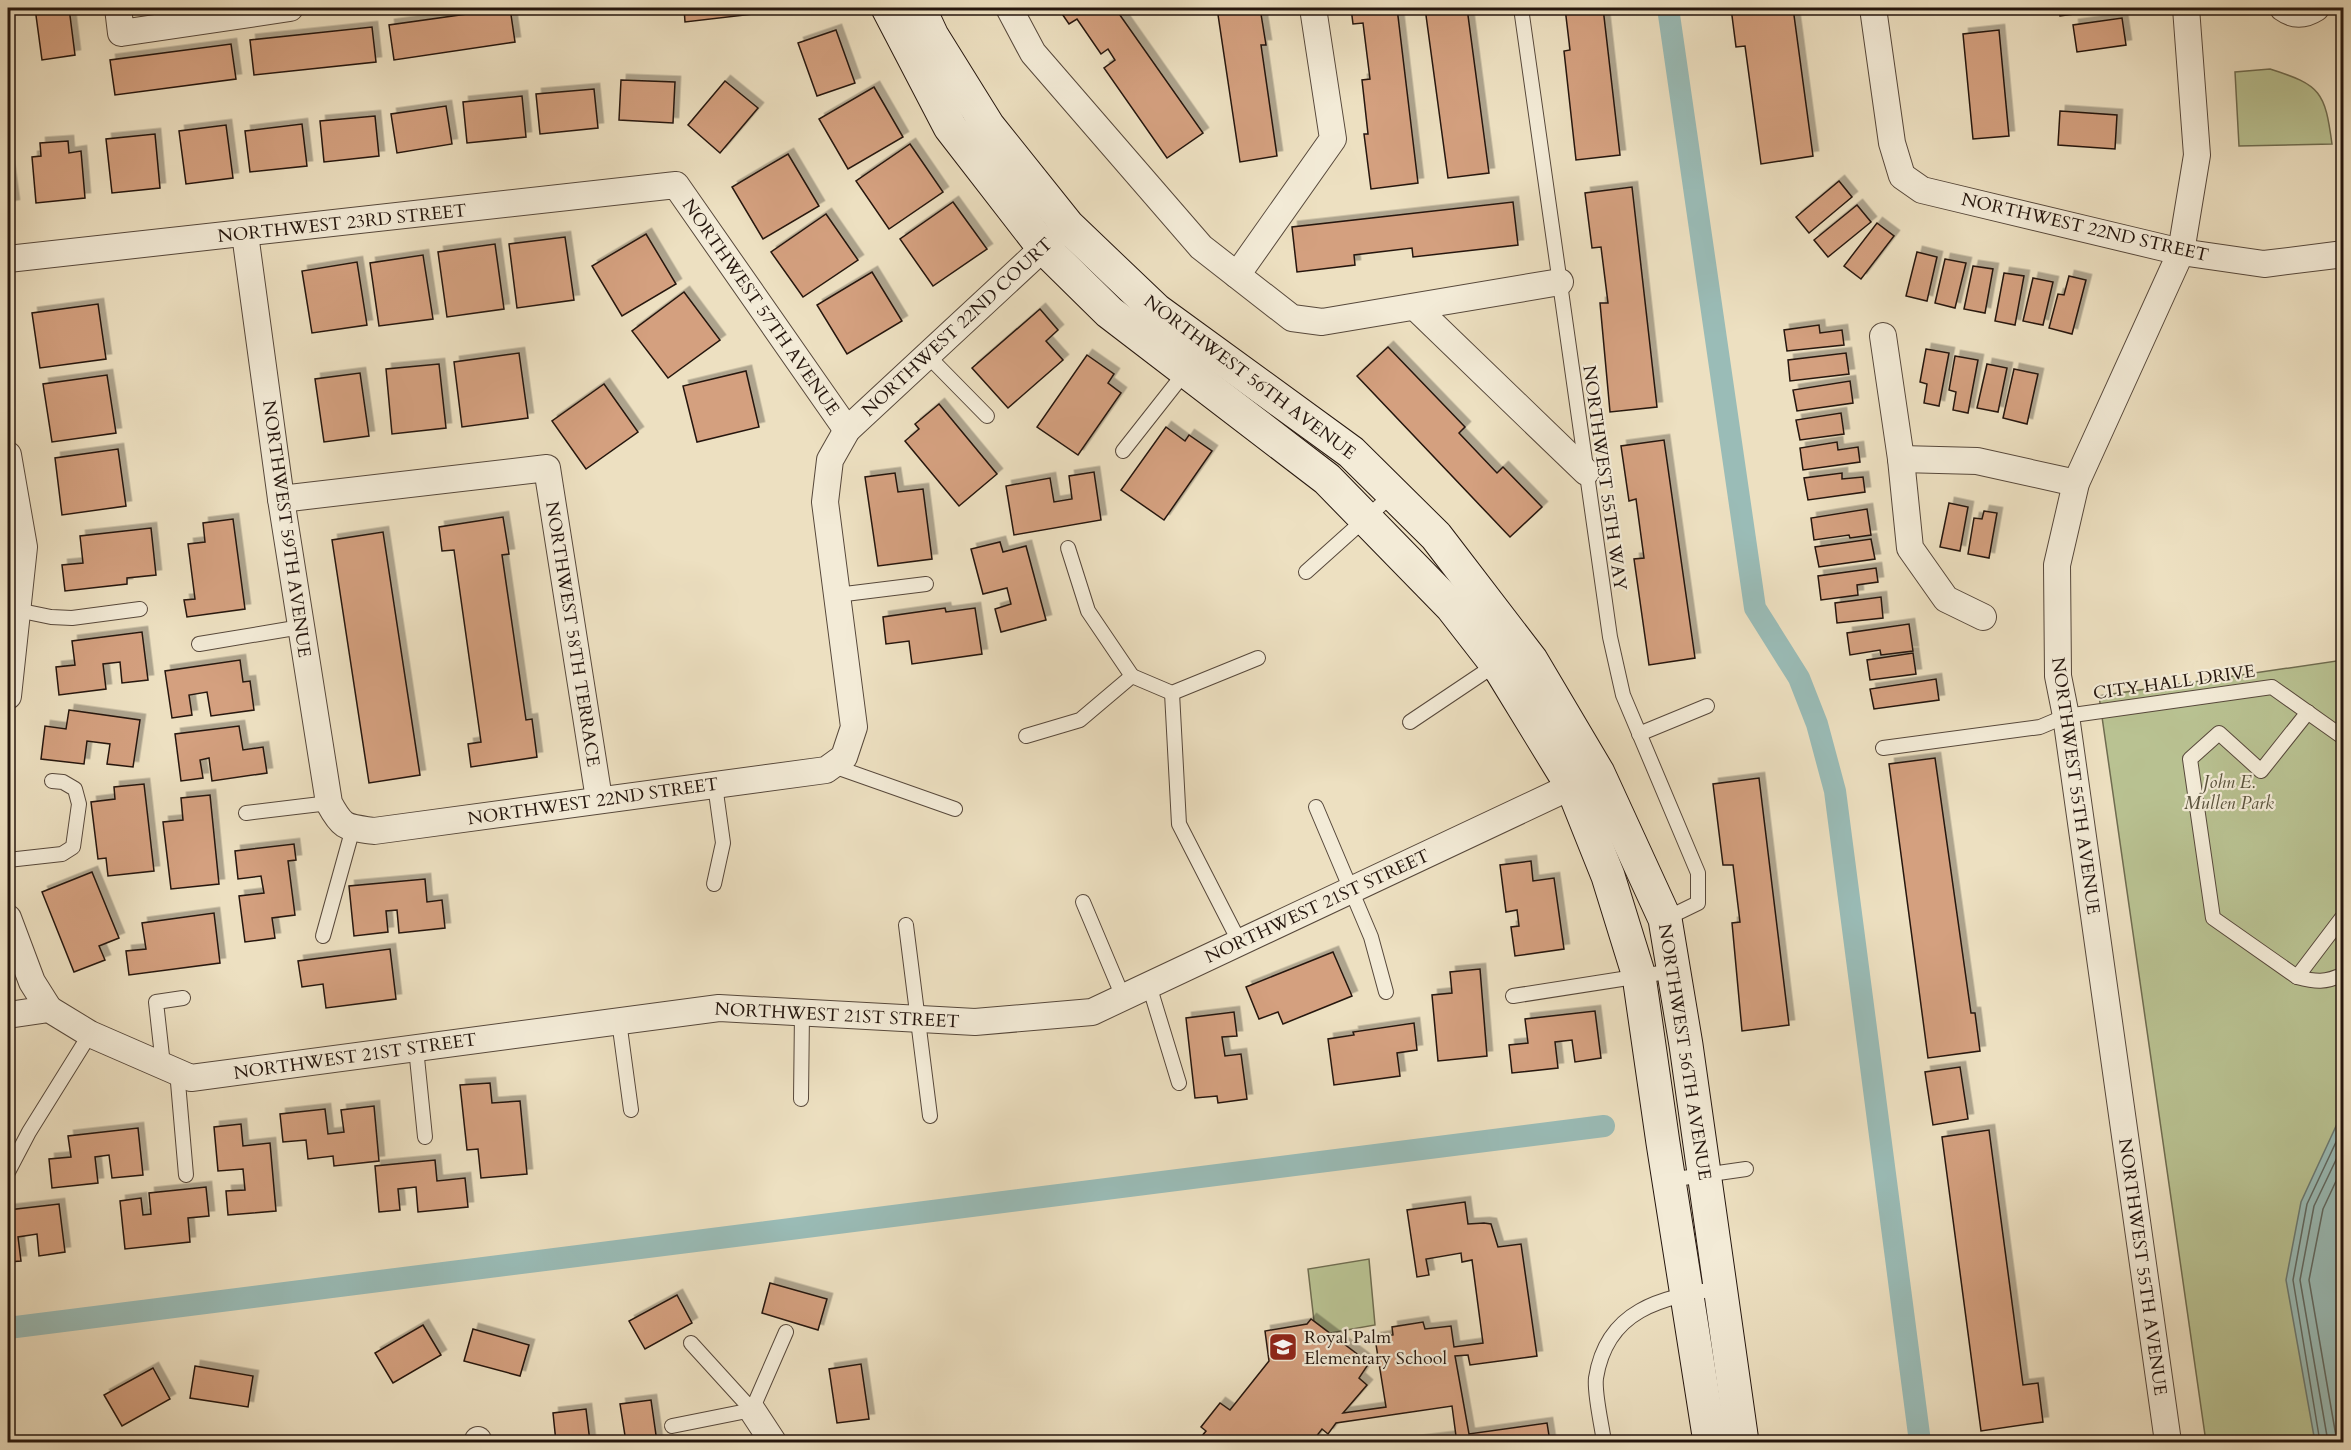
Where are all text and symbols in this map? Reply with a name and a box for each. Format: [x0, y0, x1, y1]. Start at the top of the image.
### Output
street label: NORTHWEST 22ND STREET [1959, 187, 2211, 268]
street label: NORTHWEST 57TH AVENUE [676, 194, 845, 421]
street label: NORTHWEST 23RD STREET [216, 198, 468, 249]
street label: NORTHWEST 22ND COURT [856, 232, 1058, 423]
street label: NORTHWEST 56TH AVENUE [1139, 289, 1361, 465]
street label: NORTHWEST 55TH WAY [1576, 364, 1633, 593]
street label: NORTHWEST 59TH AVENUE [256, 399, 317, 659]
street label: NORTHWEST 58TH TERRACE [539, 500, 606, 768]
street label: NORTHWEST 55TH AVENUE [2045, 656, 2106, 916]
street label: CITY HALL DRIVE [2091, 659, 2257, 706]
park label: John E. Mullen Park [2184, 770, 2274, 816]
street label: NORTHWEST 22ND STREET [466, 772, 720, 831]
street label: NORTHWEST 21ST STREET [1201, 843, 1434, 970]
street label: NORTHWEST 56TH AVENUE [1652, 922, 1717, 1182]
street label: NORTHWEST 21ST STREET [714, 997, 960, 1034]
street label: NORTHWEST 21ST STREET [232, 1027, 478, 1086]
street label: NORTHWEST 55TH AVENUE [2112, 1137, 2173, 1397]
place label: Royal Palm Elementary School [1304, 1325, 1447, 1371]
school or university icon: Royal Palm Elementary School [1267, 1331, 1299, 1363]

